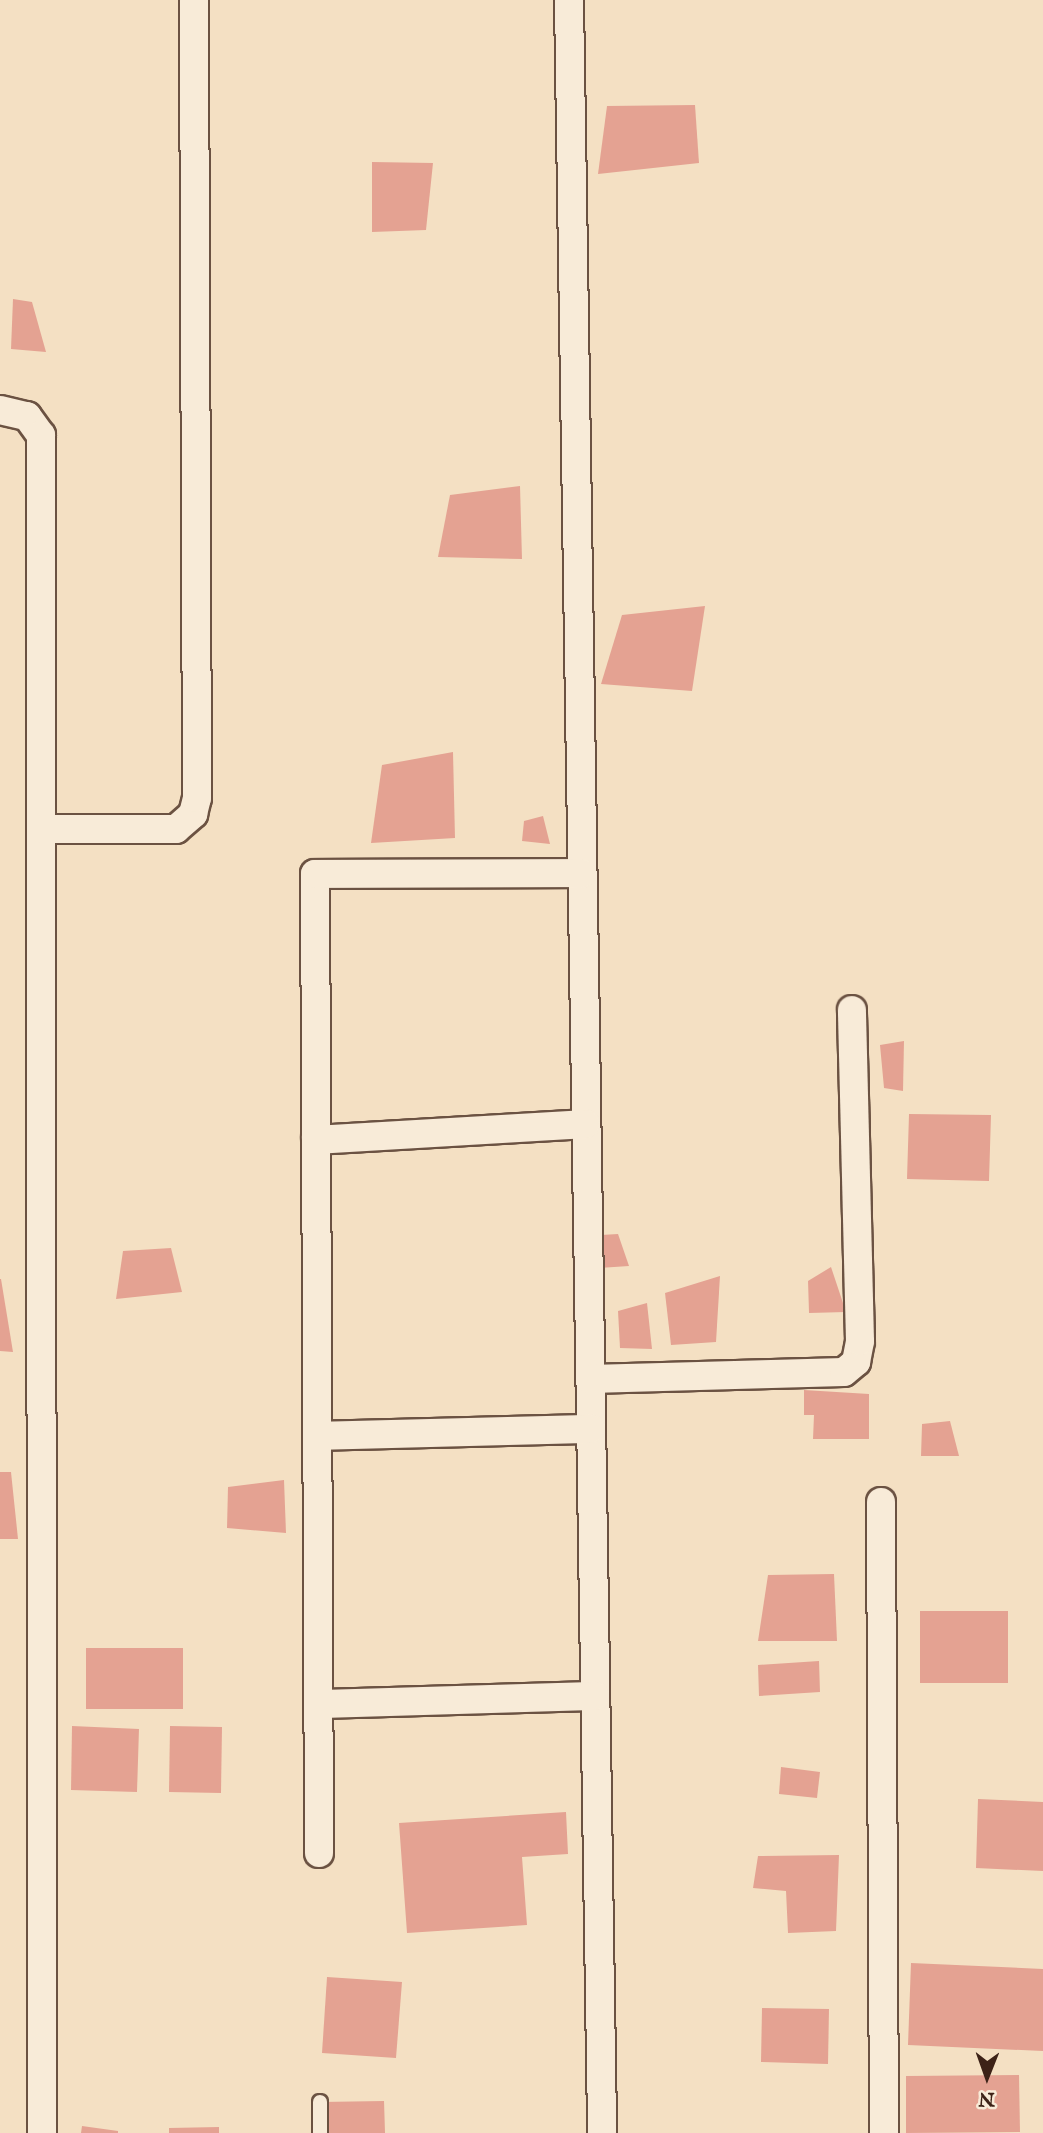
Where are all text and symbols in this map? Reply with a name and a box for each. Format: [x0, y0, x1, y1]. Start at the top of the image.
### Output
north arrow [952, 2042, 1022, 2112]
text: N [978, 2086, 995, 2110]

